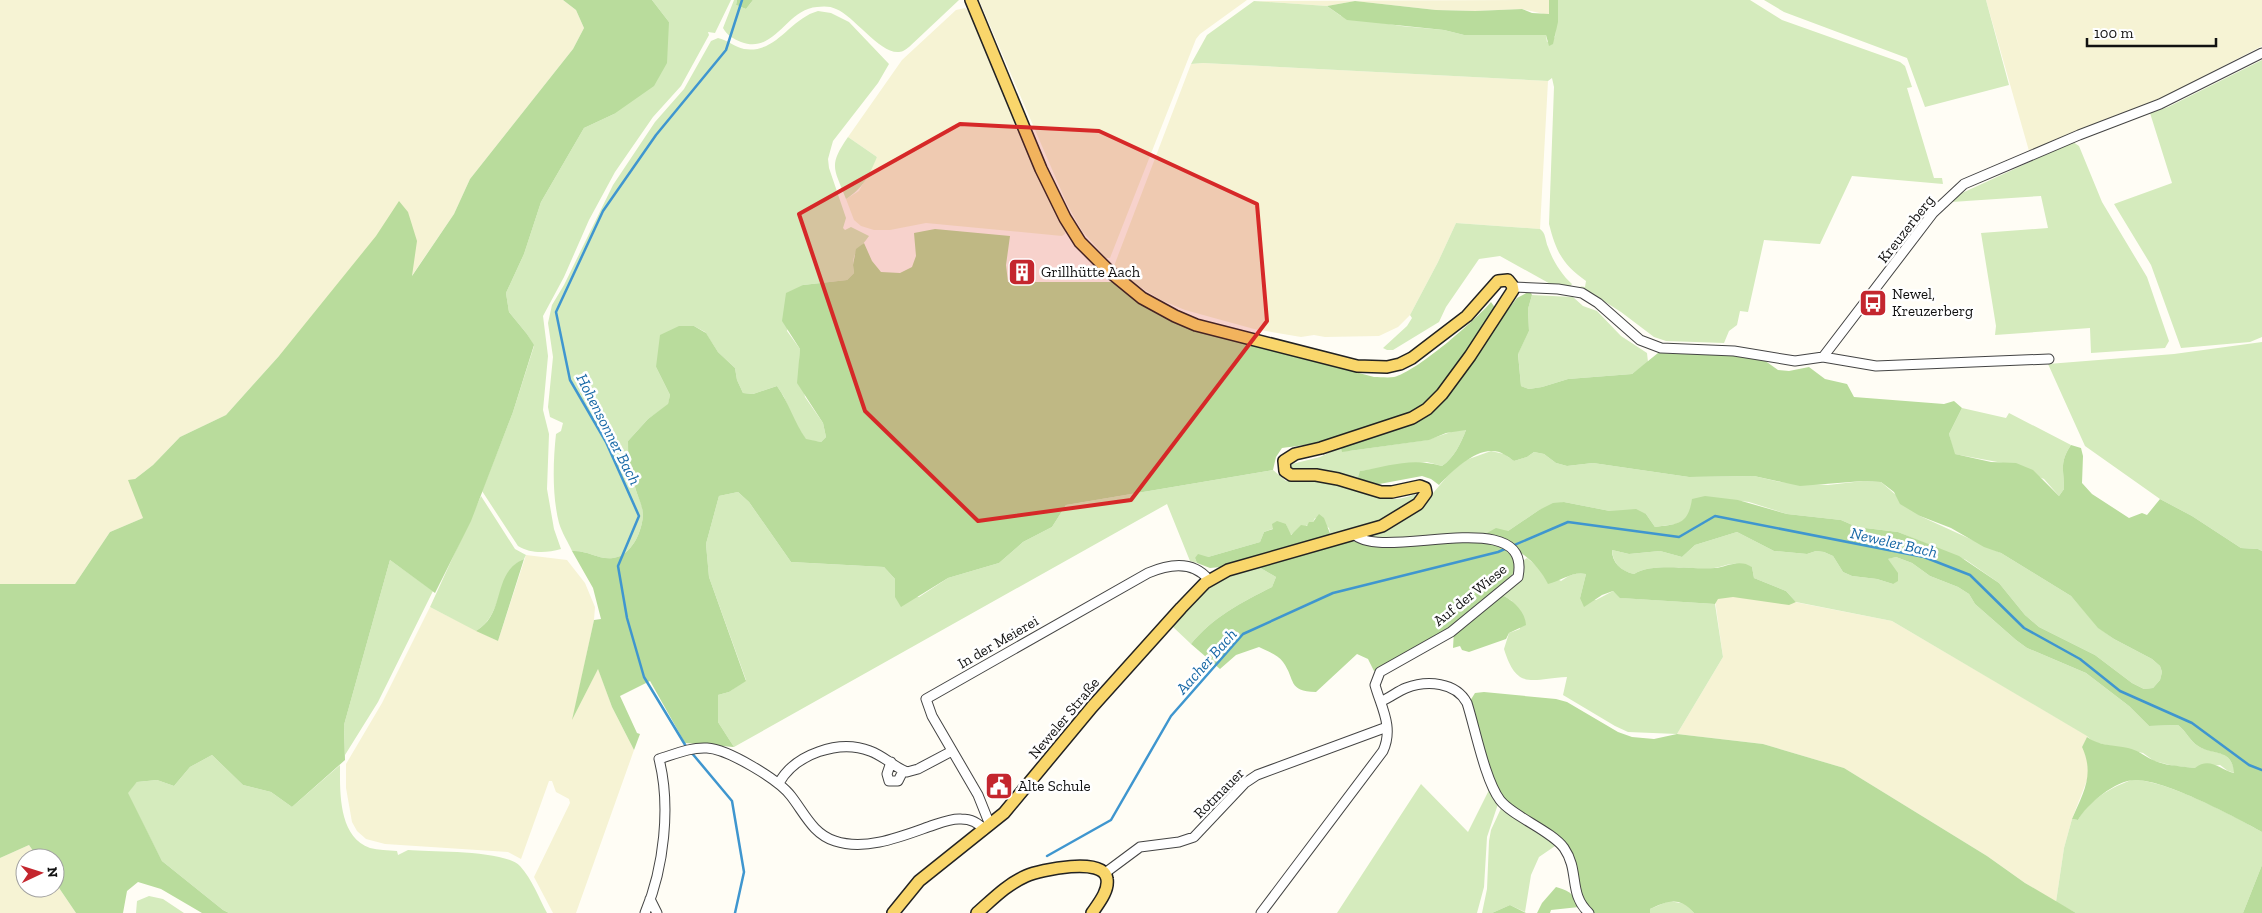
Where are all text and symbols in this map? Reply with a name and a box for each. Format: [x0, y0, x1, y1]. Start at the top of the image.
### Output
scale bar [2087, 15, 2216, 47]
text: 100 m [2094, 24, 2133, 42]
street label: Kreuzerberg [1874, 191, 1938, 267]
building icon: Grillhütte Aach [1007, 257, 1037, 287]
place label: Grillhütte Aach [1041, 263, 1141, 281]
place label: Newel, Kreuzerberg [1892, 285, 1973, 320]
bus stop icon: Newel, Kreuzerberg [1858, 288, 1888, 318]
water label: Hohensonner Bach [572, 371, 645, 488]
water label: Neweler Bach [1849, 523, 1939, 562]
street label: Auf der Wiese [1430, 560, 1510, 630]
street label: In der Meierei [954, 612, 1042, 672]
water label: Aacher Bach [1171, 625, 1241, 699]
street label: Neweler Straße [1025, 674, 1103, 762]
street label: Rotmauer [1190, 764, 1248, 822]
public building icon: Alte Schule [984, 771, 1014, 801]
place label: Alte Schule [1018, 777, 1091, 795]
north arrow [15, 848, 65, 898]
text: N [44, 866, 61, 878]

